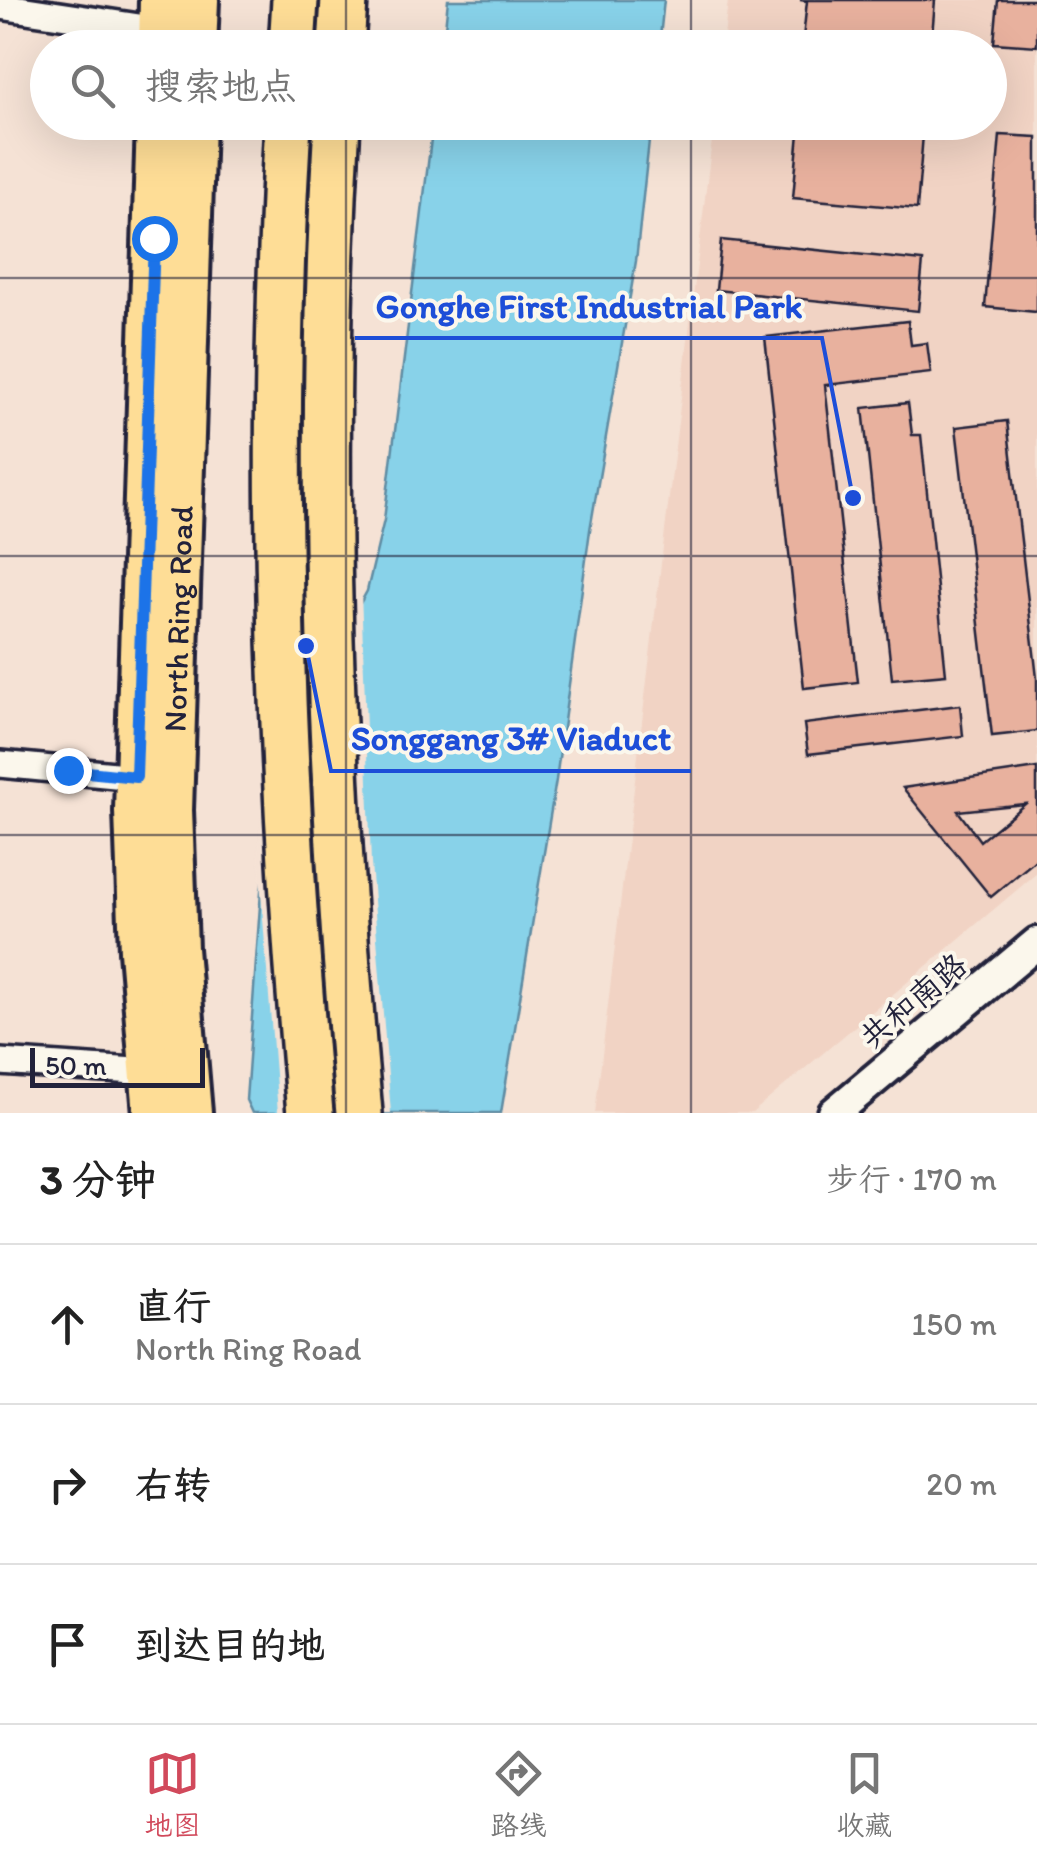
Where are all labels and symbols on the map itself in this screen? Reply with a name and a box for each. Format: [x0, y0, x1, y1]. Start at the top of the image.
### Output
route start [132, 216, 178, 262]
callout: Gonghe First Industrial Park [355, 273, 822, 338]
text: Gonghe First Industrial Park [376, 285, 803, 327]
street label: North Ring Road [156, 505, 201, 733]
callout: Songgang 3# Viaduct [331, 706, 691, 771]
text: Songgang 3# Viaduct [351, 717, 671, 759]
route end [46, 748, 92, 794]
street label: 共和南路 [852, 945, 974, 1057]
scale bar [30, 1043, 205, 1088]

